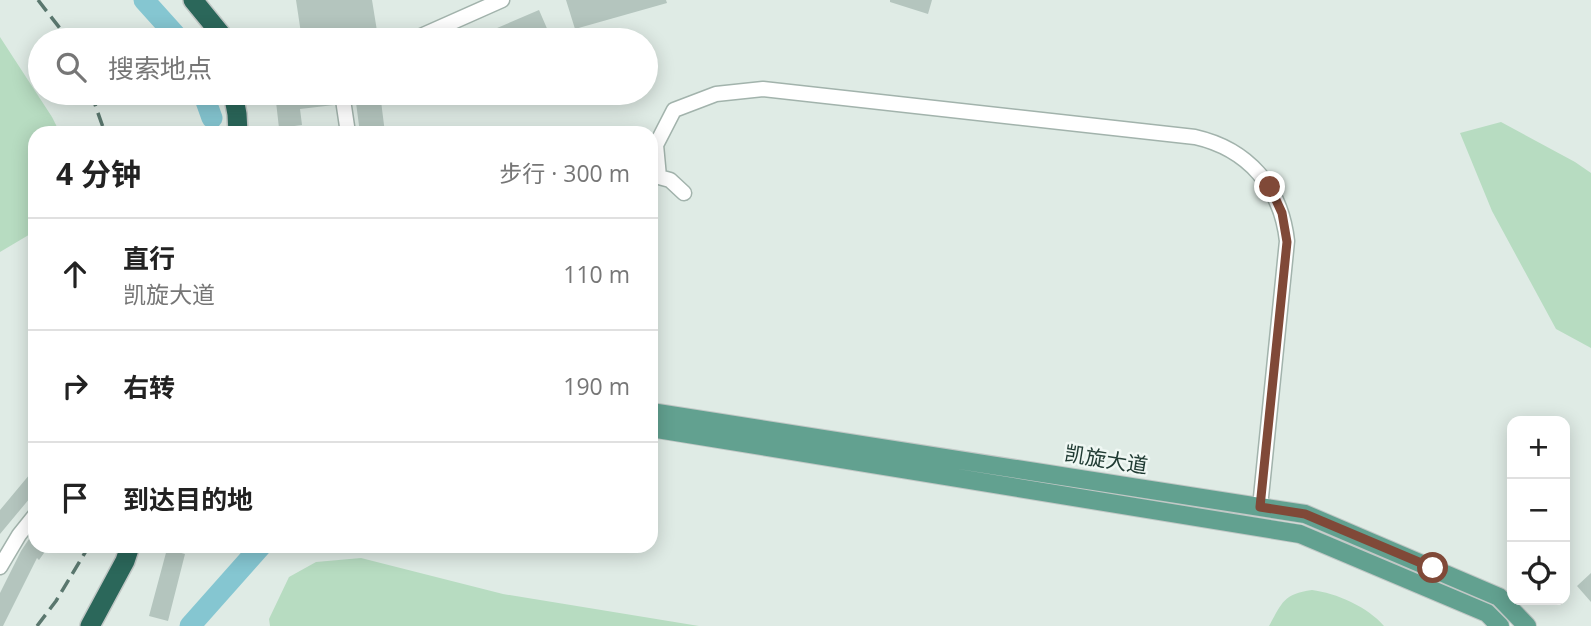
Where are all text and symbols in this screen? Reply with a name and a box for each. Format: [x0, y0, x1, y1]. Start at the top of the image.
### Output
search box [28, 28, 658, 105]
icon: search [52, 48, 90, 86]
text: 搜索地点 [108, 50, 212, 86]
text: 4 分钟 [56, 153, 141, 194]
text: 步行 · 300 m [499, 157, 630, 189]
route end [1254, 171, 1285, 202]
text: 直行 [123, 240, 175, 276]
icon: ahead [56, 255, 94, 293]
text: 110 m [563, 258, 630, 290]
text: 凯旋大道 [123, 278, 215, 310]
icon: right [56, 367, 94, 405]
text: 右转 [123, 369, 175, 405]
text: 190 m [563, 370, 630, 402]
map controls [1507, 416, 1570, 605]
button: + [1507, 416, 1570, 479]
street label: 凯旋大道 [1062, 439, 1150, 479]
icon: arrive [56, 479, 94, 517]
button: − [1507, 479, 1570, 542]
text: 到达目的地 [123, 481, 253, 517]
button: locate [1507, 542, 1570, 605]
route start [1417, 552, 1448, 583]

